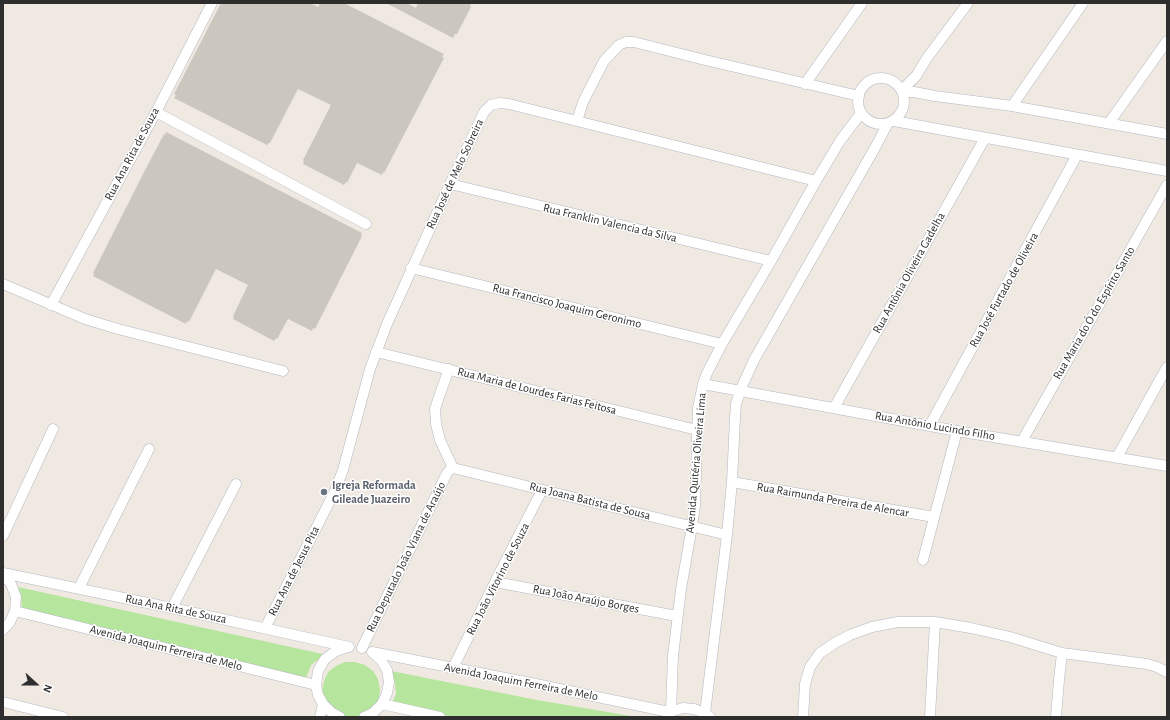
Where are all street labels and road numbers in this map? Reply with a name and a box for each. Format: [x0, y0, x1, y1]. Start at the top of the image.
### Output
street label: Rua Ana Rita de Souza [101, 105, 163, 203]
street label: Rua José de Melo Sobreira [423, 117, 487, 231]
street label: Rua Franklin Valencia da Silva [542, 201, 678, 245]
street label: Rua Antônia Oliveira Gadelha [870, 210, 948, 336]
street label: Rua José Furtado de Oliveira [966, 230, 1042, 350]
street label: Rua Maria do Ó do Espírito Santo [1050, 244, 1138, 382]
street label: Rua Francisco Joaquim Geronimo [491, 281, 643, 331]
street label: Rua Maria de Lourdes Farias Feitosa [456, 364, 618, 418]
street label: Avenida Quitéria Oliveira Lima [683, 392, 709, 534]
street label: Rua Antônio Lucindo Filho [874, 408, 996, 444]
street label: Rua Deputado João Viana de Araújo [363, 479, 449, 635]
street label: Rua Joana Batista de Sousa [528, 479, 652, 523]
street label: Rua Raimunda Pereira de Alencar [756, 479, 910, 521]
street label: Rua João Vitorino de Souza [463, 520, 533, 638]
street label: Rua Ana de Jesus Pita [265, 524, 323, 618]
street label: Rua João Araújo Borges [532, 582, 640, 616]
street label: Rua Ana Rita de Souza [124, 591, 228, 627]
street label: Avenida Joaquim Ferreira de Melo [88, 622, 244, 674]
street label: Avenida Joaquim Ferreira de Melo [443, 660, 599, 704]

